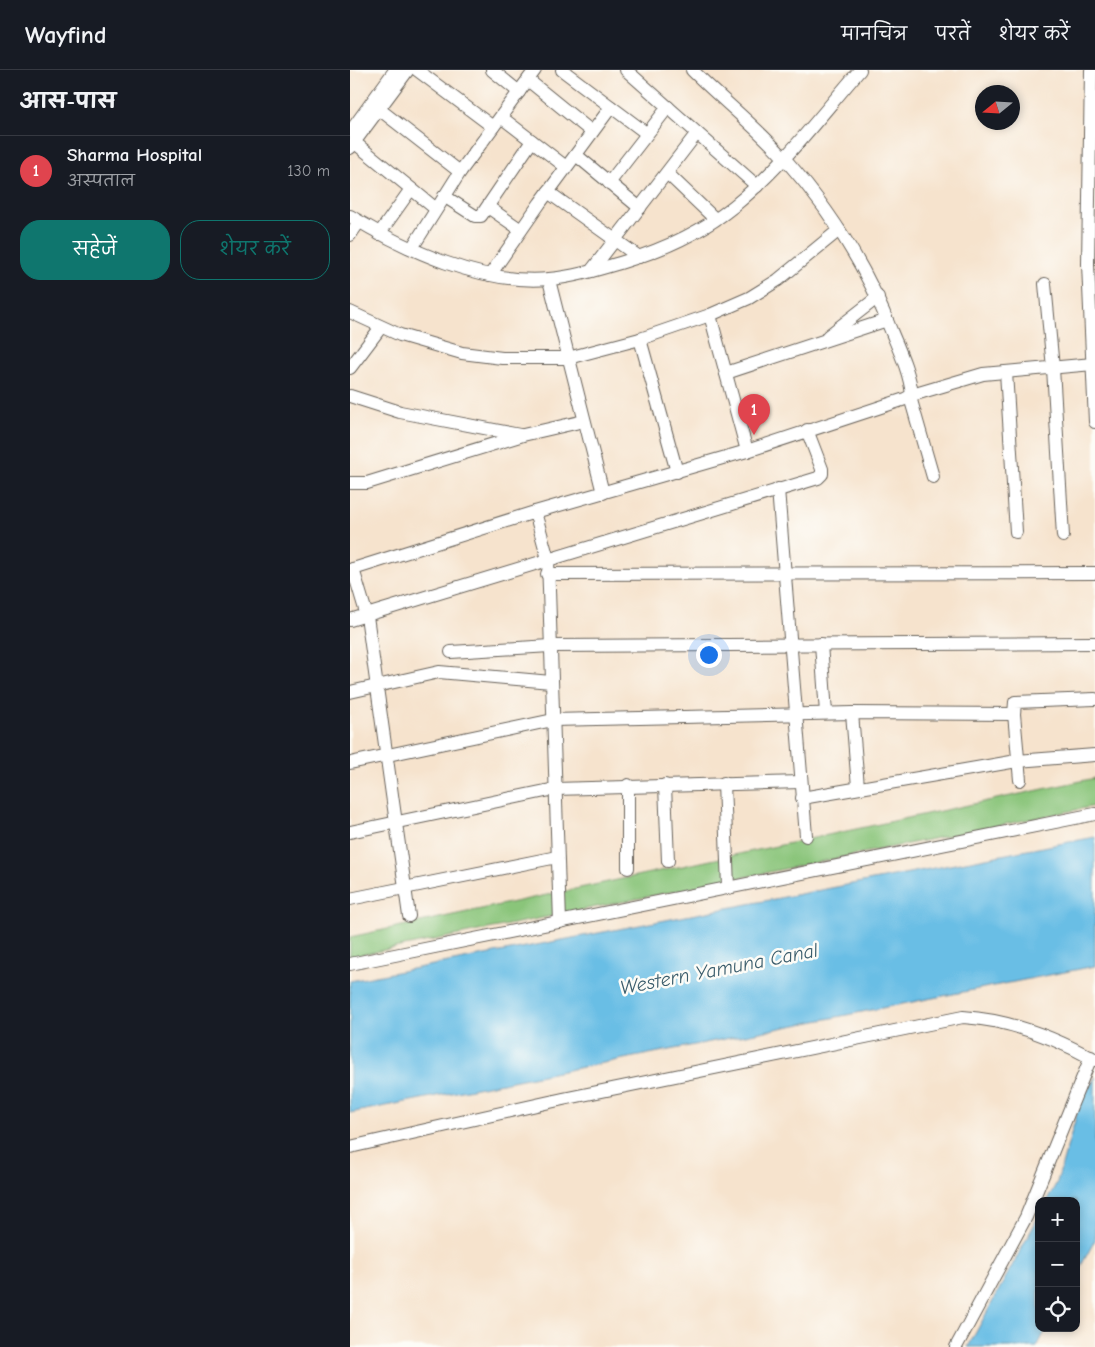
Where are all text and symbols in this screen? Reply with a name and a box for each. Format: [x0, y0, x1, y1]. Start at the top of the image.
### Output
text: Wayfind [25, 21, 106, 49]
text: मानचित्र [841, 24, 907, 45]
text: परतें [935, 24, 971, 45]
text: शेयर करें [999, 24, 1070, 45]
north arrow [975, 85, 1020, 130]
text: आस-पास [20, 89, 116, 113]
text: Sharma Hospital [67, 144, 202, 166]
text: 1 [33, 162, 39, 180]
text: 130 m [287, 162, 330, 180]
text: अस्पताल [67, 172, 135, 190]
button: सहेजें [20, 220, 170, 280]
button: शेयर करें [180, 220, 330, 280]
pin: 1 [738, 394, 770, 435]
your location [696, 642, 722, 668]
water label: Western Yamuna Canal [618, 938, 820, 999]
map controls [1035, 1197, 1080, 1332]
button: + [1035, 1197, 1080, 1242]
button: − [1035, 1242, 1080, 1287]
button: locate [1035, 1287, 1080, 1332]

